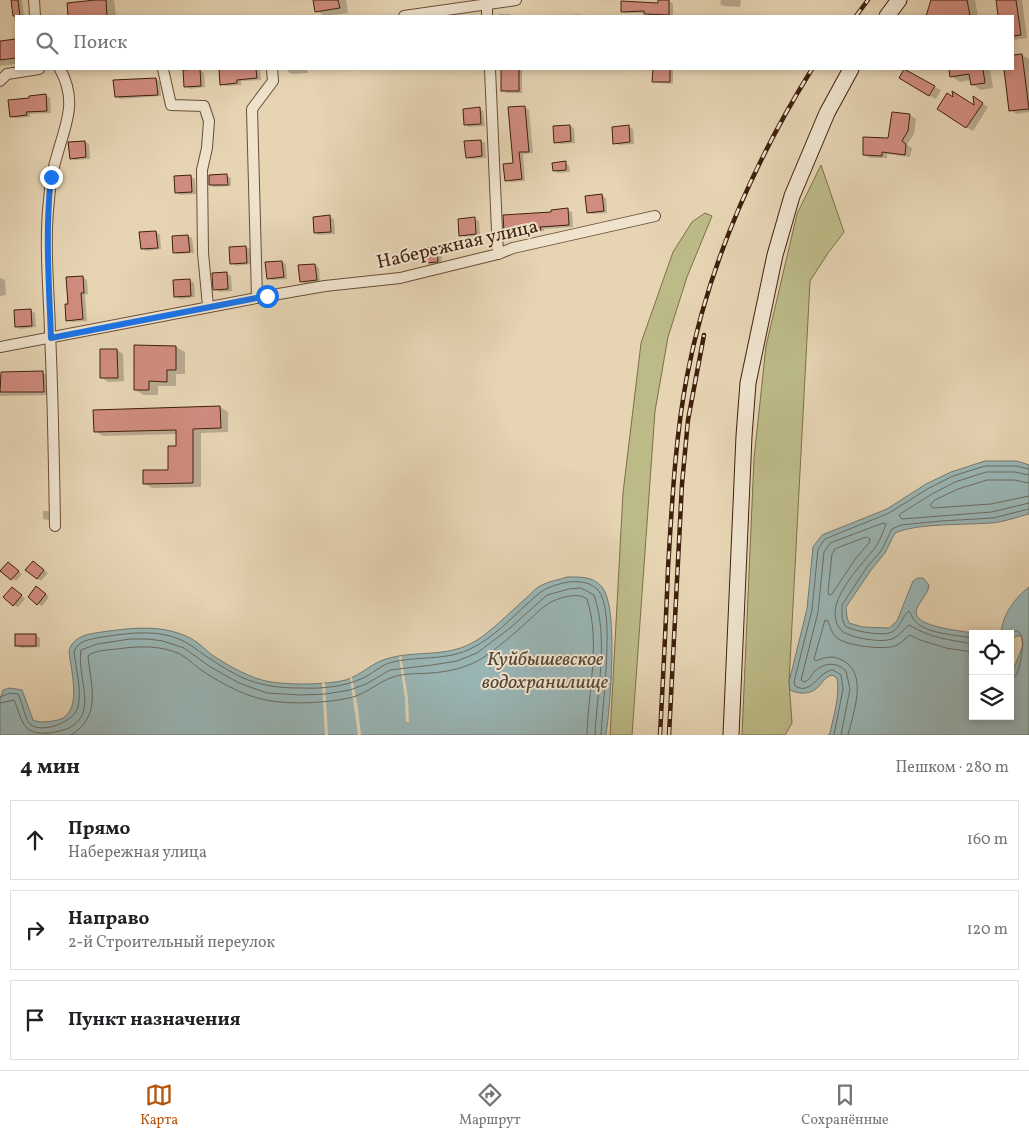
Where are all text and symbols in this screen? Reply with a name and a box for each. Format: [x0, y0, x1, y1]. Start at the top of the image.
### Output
search box [15, 15, 1014, 70]
icon: search [33, 29, 61, 57]
text: Поиск [73, 30, 127, 56]
route end [40, 166, 63, 189]
street label: Набережная улица [374, 214, 541, 276]
route start [256, 285, 279, 308]
map controls [969, 630, 1014, 720]
button: locate [969, 630, 1014, 675]
water label: Куйбышевское водохранилище [482, 646, 609, 697]
button: layers [969, 675, 1014, 720]
text: 4 мин [20, 753, 80, 782]
text: Пешком · 280 m [895, 757, 1009, 779]
text: Прямо [68, 816, 130, 842]
icon: ahead [21, 826, 49, 854]
text: 160 m [967, 829, 1008, 851]
text: Набережная улица [68, 842, 207, 864]
text: Направо [68, 906, 150, 932]
icon: right [21, 916, 49, 944]
text: 120 m [966, 919, 1008, 941]
text: 2-й Строительный переулок [68, 932, 275, 954]
icon: arrive [21, 1006, 49, 1034]
text: Пункт назначения [68, 1007, 241, 1033]
tab: Карта [140, 1081, 178, 1130]
tab: Маршрут [459, 1081, 521, 1130]
tab: Сохранённые [801, 1081, 889, 1130]

